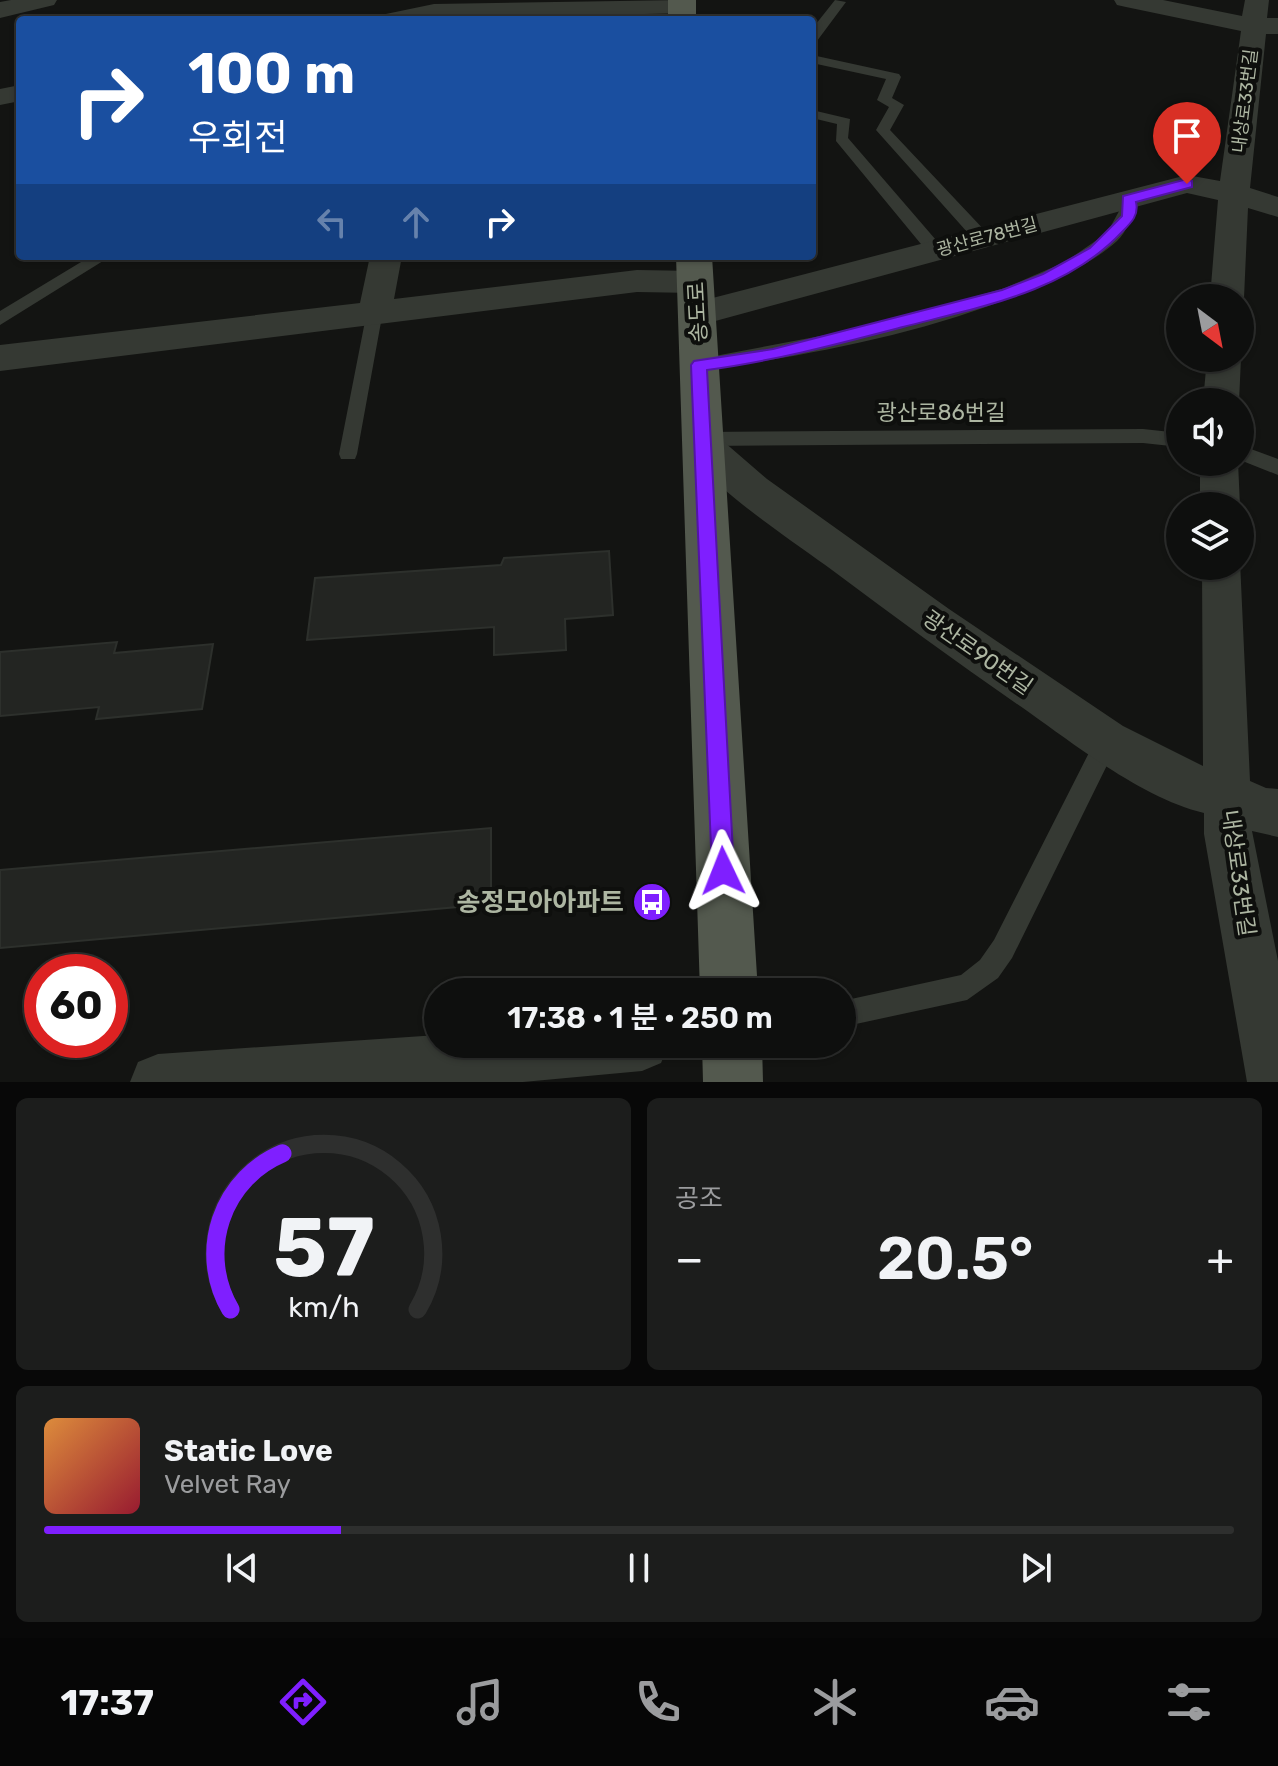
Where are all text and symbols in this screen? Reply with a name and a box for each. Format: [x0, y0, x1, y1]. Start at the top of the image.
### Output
text: 100 m [188, 41, 355, 107]
icon: right [56, 48, 160, 152]
street label: 내상로33번길 [1228, 48, 1262, 154]
pin [1153, 102, 1221, 184]
icon: arrive [1165, 114, 1209, 158]
text: 우회전 [188, 116, 287, 159]
icon: left [310, 200, 354, 244]
icon: ahead [394, 200, 438, 244]
icon: right [478, 200, 522, 244]
street label: 광산로78번길 [934, 213, 1040, 261]
street label: 송도로 [682, 281, 713, 343]
north arrow [1166, 284, 1254, 372]
map controls [1166, 284, 1254, 580]
button: sound [1166, 388, 1254, 476]
street label: 광산로86번길 [877, 399, 1005, 426]
button: layers [1166, 492, 1254, 580]
street label: 광산로90번길 [917, 605, 1038, 700]
street label: 내상로33번길 [1216, 808, 1261, 938]
position arrow [681, 829, 765, 913]
bus stop icon: 송정모아아파트 [631, 881, 673, 923]
place label: 송정모아아파트 [457, 887, 624, 918]
speed limit sign: 60 [24, 954, 128, 1058]
text: 17:38 · 1 분 · 250 m [507, 1000, 773, 1036]
text: 공조 [675, 1183, 723, 1214]
text: 57 [273, 1198, 374, 1297]
text: 20.5° [877, 1223, 1033, 1294]
text: − [675, 1233, 704, 1285]
text: + [1207, 1233, 1234, 1285]
text: km/h [288, 1290, 359, 1324]
text: Static Love [164, 1433, 333, 1469]
text: Velvet Ray [164, 1469, 291, 1500]
icon: previous [220, 1546, 264, 1590]
icon: pause [617, 1546, 661, 1590]
icon: next [1014, 1546, 1058, 1590]
icon: directions [275, 1674, 331, 1730]
icon: music [452, 1674, 508, 1730]
icon: phone [630, 1674, 686, 1730]
icon: climate [807, 1674, 863, 1730]
icon: car [984, 1674, 1040, 1730]
icon: filters [1161, 1674, 1217, 1730]
text: 17:37 [61, 1681, 154, 1724]

